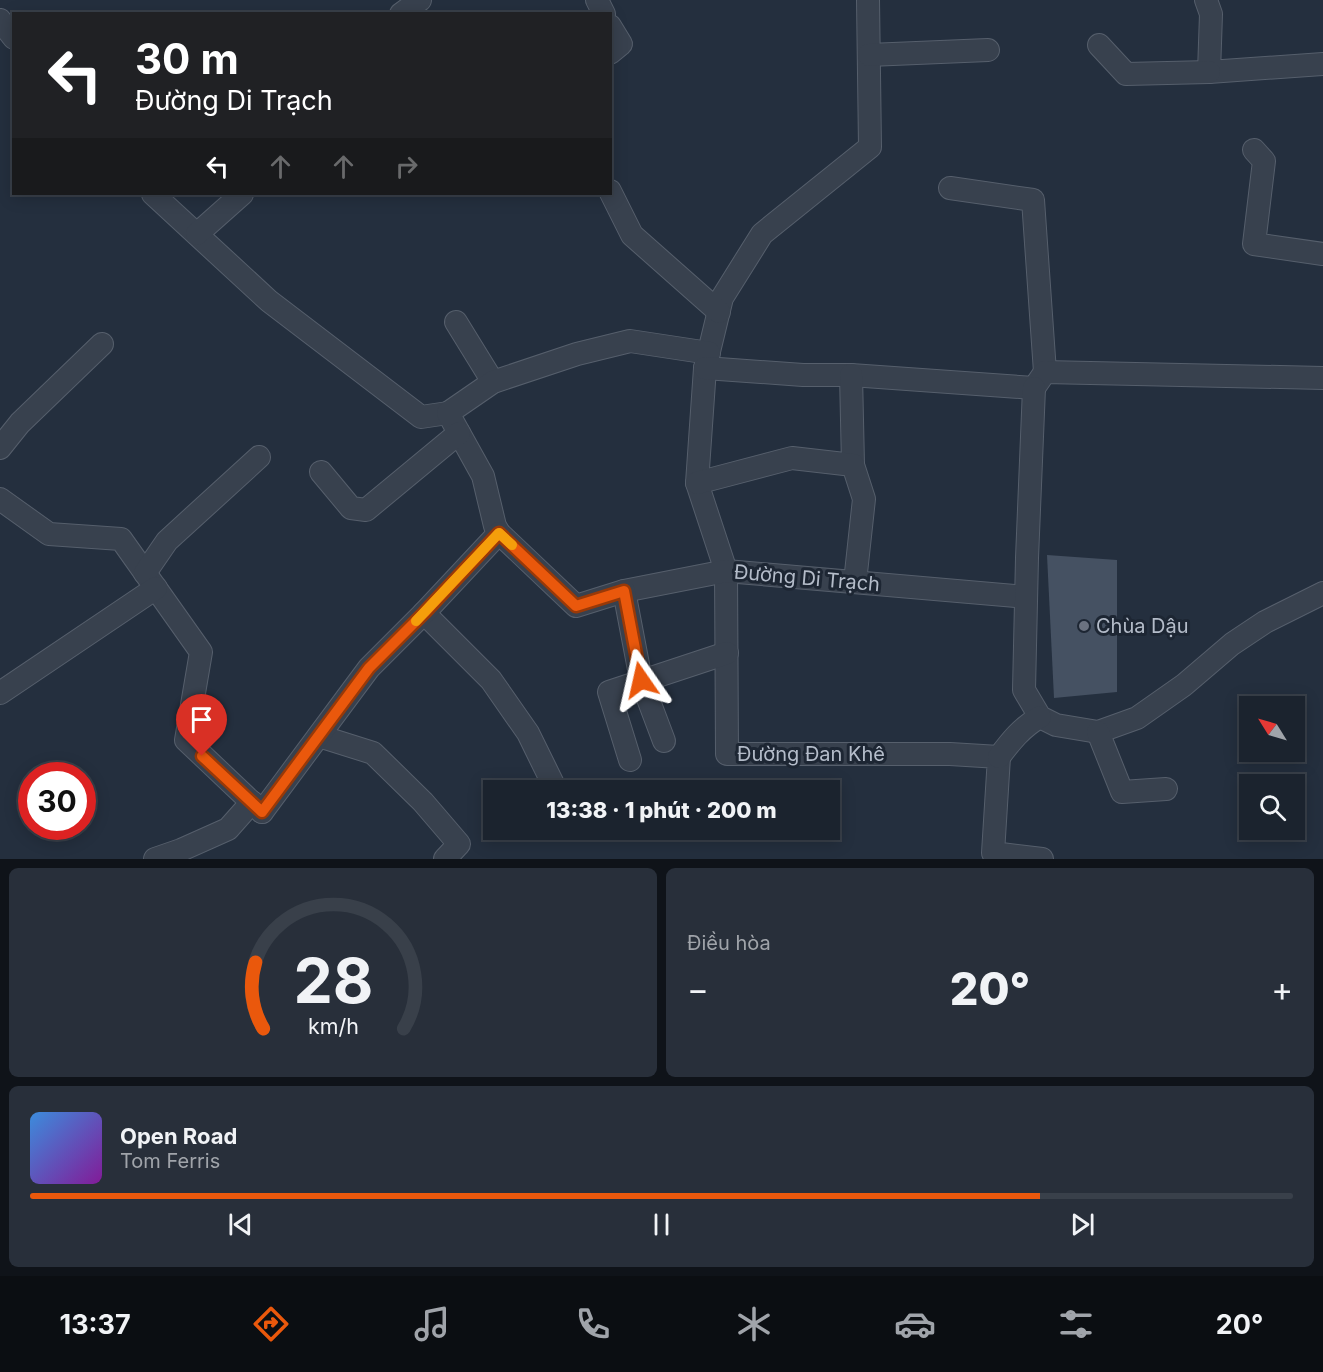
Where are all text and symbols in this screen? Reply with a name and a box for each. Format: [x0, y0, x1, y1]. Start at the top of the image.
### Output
text: 30 m [135, 33, 239, 84]
icon: left [36, 36, 114, 114]
text: Đường Di Trạch [135, 84, 333, 117]
icon: left [201, 150, 234, 183]
icon: ahead [264, 150, 297, 183]
icon: ahead [327, 150, 360, 183]
icon: right [390, 150, 423, 183]
street label: Đường Di Trạch [733, 560, 881, 596]
place label: Chùa Dậu [1096, 614, 1189, 638]
marker: Chùa Dậu [1077, 619, 1091, 633]
position arrow [609, 648, 673, 712]
pin [176, 694, 227, 756]
north arrow [1239, 696, 1305, 762]
map controls [1239, 696, 1305, 840]
icon: arrive [185, 703, 218, 736]
street label: Đường Đan Khê [737, 742, 885, 766]
speed limit sign: 30 [18, 762, 96, 840]
button: search [1239, 774, 1305, 840]
text: 13:38 · 1 phút · 200 m [546, 797, 777, 823]
text: Điều hòa [687, 931, 771, 955]
text: 28 [293, 943, 373, 1018]
text: 20° [950, 961, 1030, 1016]
text: − [687, 969, 709, 1009]
text: + [1271, 969, 1293, 1009]
text: km/h [308, 1014, 358, 1040]
text: Open Road [120, 1123, 237, 1149]
text: Tom Ferris [120, 1149, 220, 1173]
icon: previous [224, 1208, 257, 1241]
icon: pause [645, 1208, 678, 1241]
icon: next [1066, 1208, 1099, 1241]
icon: directions [250, 1303, 292, 1345]
icon: music [411, 1303, 453, 1345]
icon: phone [572, 1303, 614, 1345]
icon: climate [733, 1303, 775, 1345]
icon: car [894, 1303, 936, 1345]
icon: filters [1055, 1303, 1097, 1345]
text: 13:37 [60, 1308, 131, 1341]
text: 20° [1216, 1308, 1263, 1341]

